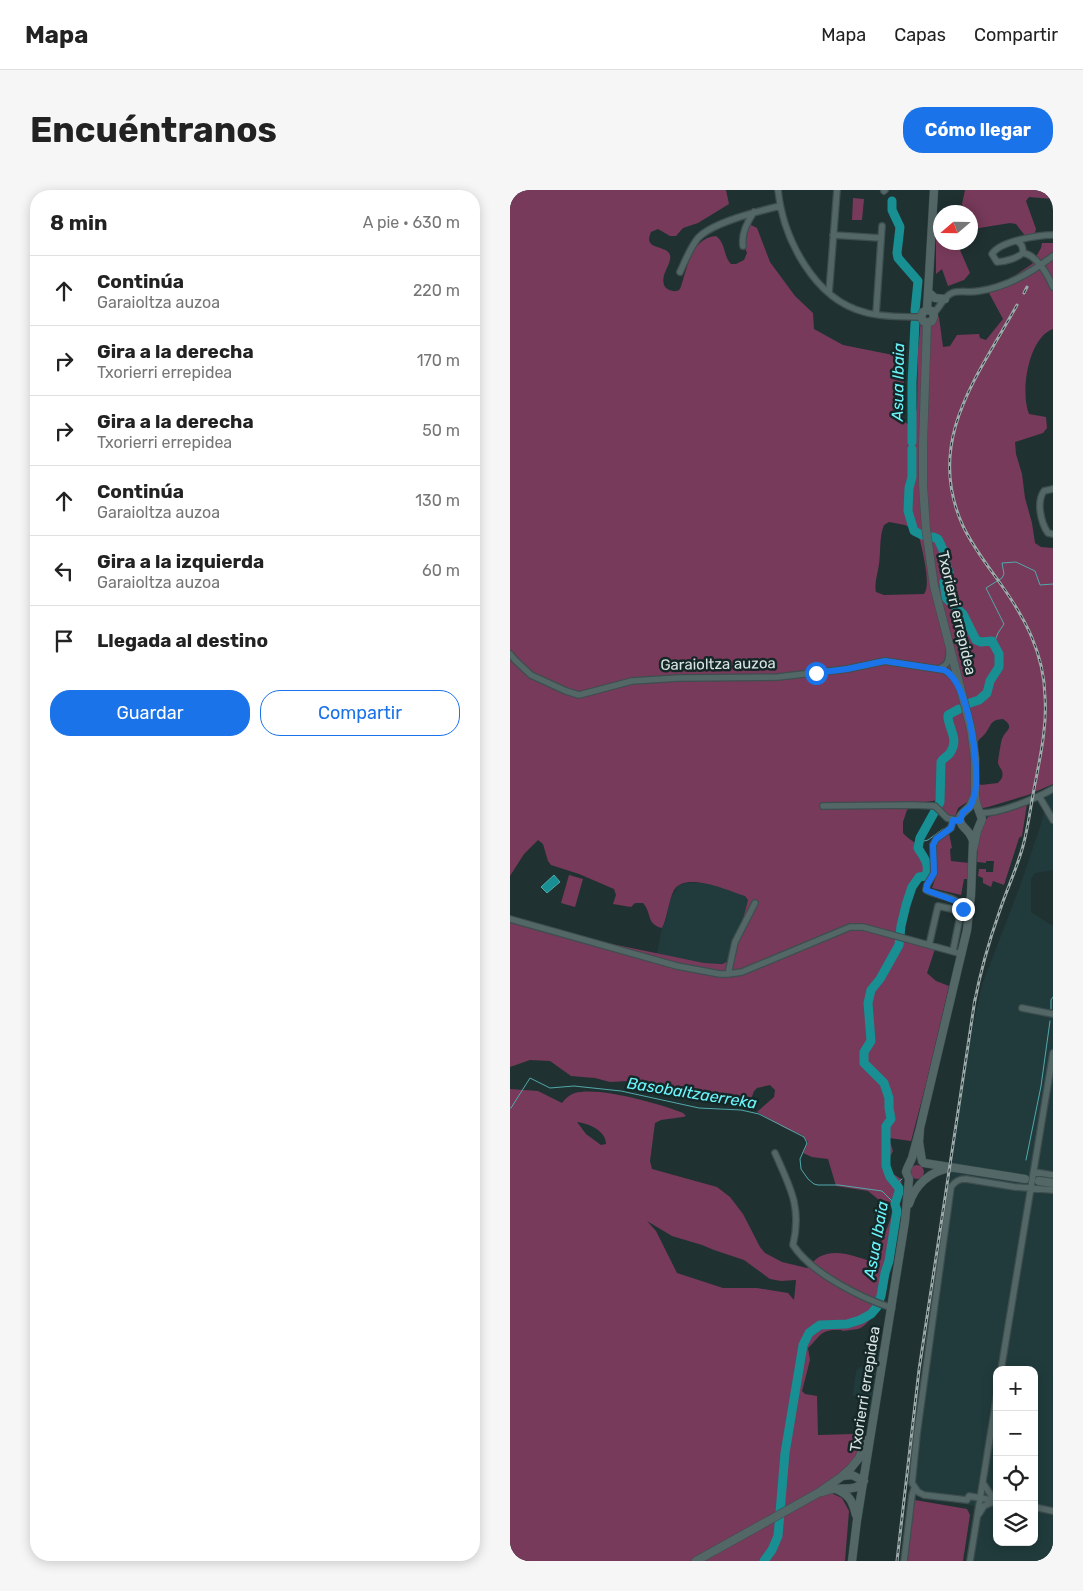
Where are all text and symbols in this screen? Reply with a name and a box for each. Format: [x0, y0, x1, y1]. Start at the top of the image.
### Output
text: Mapa [25, 21, 88, 49]
text: Mapa [821, 24, 866, 46]
text: Capas [894, 24, 946, 46]
text: Compartir [974, 24, 1058, 46]
button: Cómo llegar [903, 107, 1053, 153]
text: Encuéntranos [30, 109, 277, 151]
north arrow [933, 205, 978, 250]
text: 8 min [50, 210, 107, 235]
text: A pie · 630 m [363, 213, 460, 232]
text: Continúa [97, 270, 184, 293]
icon: ahead [50, 277, 78, 305]
text: 220 m [413, 281, 460, 300]
text: Garaioltza auzoa [97, 293, 220, 312]
text: Gira a la derecha [97, 340, 254, 363]
water label: Asua Ibaia [888, 343, 908, 422]
icon: right [50, 347, 78, 375]
text: 170 m [417, 351, 460, 370]
text: Txorierri errepidea [97, 363, 232, 382]
text: Gira a la derecha [97, 410, 254, 433]
icon: right [50, 417, 78, 445]
text: 50 m [422, 421, 460, 440]
text: Txorierri errepidea [97, 433, 232, 452]
text: Continúa [97, 480, 184, 503]
icon: ahead [50, 487, 78, 515]
text: 130 m [415, 491, 460, 510]
text: Garaioltza auzoa [97, 503, 220, 522]
street label: Txorierri errepidea [934, 549, 980, 677]
text: Gira a la izquierda [97, 550, 264, 573]
icon: left [50, 557, 78, 585]
text: 60 m [422, 561, 460, 580]
text: Garaioltza auzoa [97, 573, 220, 592]
icon: arrive [50, 627, 78, 655]
text: Llegada al destino [97, 629, 268, 652]
street label: Garaioltza auzoa [660, 654, 776, 674]
route start [805, 662, 828, 685]
button: Guardar [50, 690, 250, 736]
button: Compartir [260, 690, 460, 736]
route end [952, 898, 975, 921]
water label: Basobaltzaerreka [626, 1073, 758, 1113]
water label: Asua Ibaia [860, 1200, 892, 1281]
street label: Txorierri errepidea [846, 1325, 884, 1453]
map controls [993, 1366, 1038, 1546]
button: + [993, 1366, 1038, 1411]
button: − [993, 1411, 1038, 1456]
button: locate [993, 1456, 1038, 1501]
button: layers [993, 1501, 1038, 1546]

